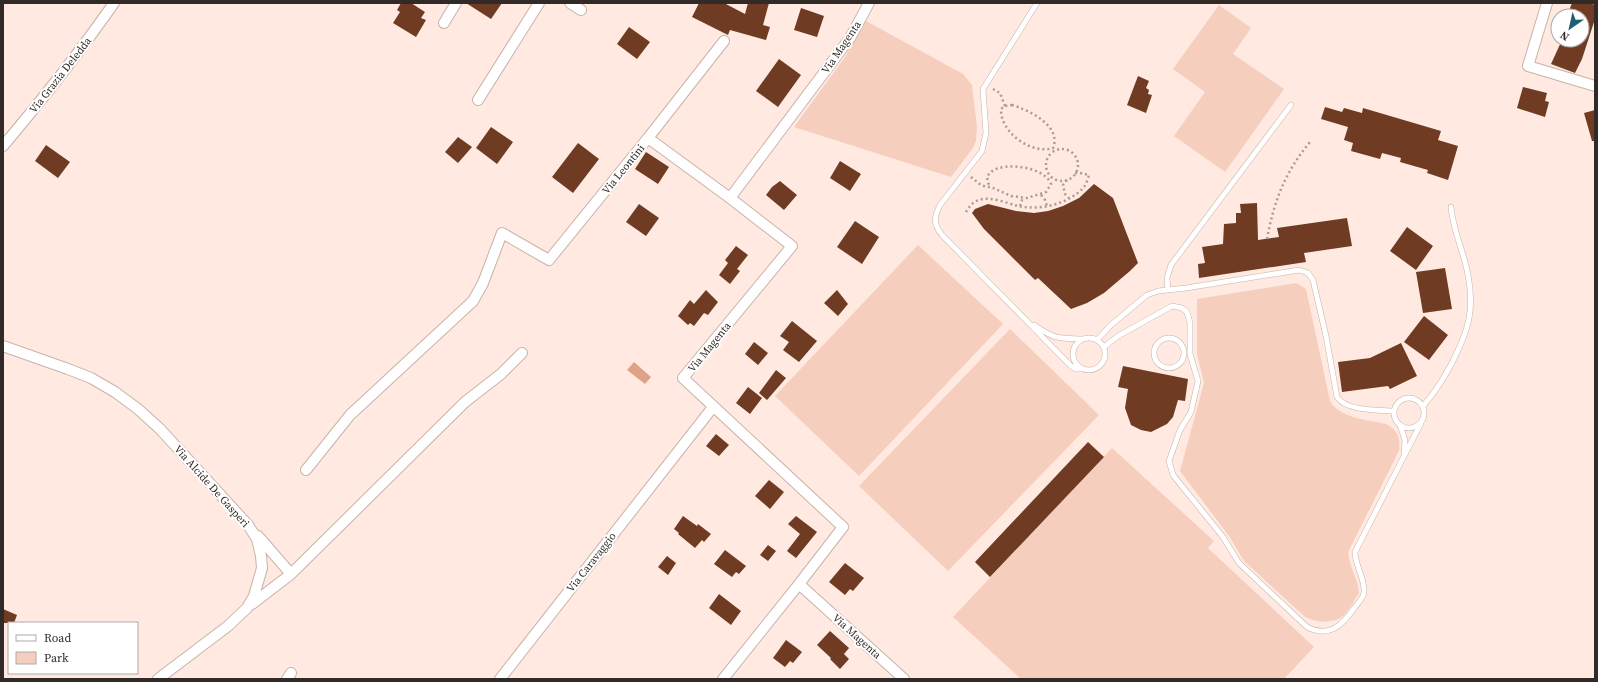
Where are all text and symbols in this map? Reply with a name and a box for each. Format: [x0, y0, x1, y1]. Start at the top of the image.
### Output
north arrow [1550, 8, 1590, 48]
street label: Via Magenta [818, 18, 865, 77]
text: N [1557, 27, 1572, 44]
street label: Via Grazia Deledda [26, 34, 95, 116]
street label: Via Leontini [599, 141, 648, 197]
street label: Via Magenta [684, 319, 735, 376]
street label: Via Alcide De Gasperi [171, 442, 253, 531]
street label: Via Caravaggio [563, 529, 620, 595]
street label: Via Magenta [829, 610, 885, 663]
legend [8, 622, 138, 674]
text: Road [44, 630, 71, 646]
text: Park [44, 650, 69, 666]

